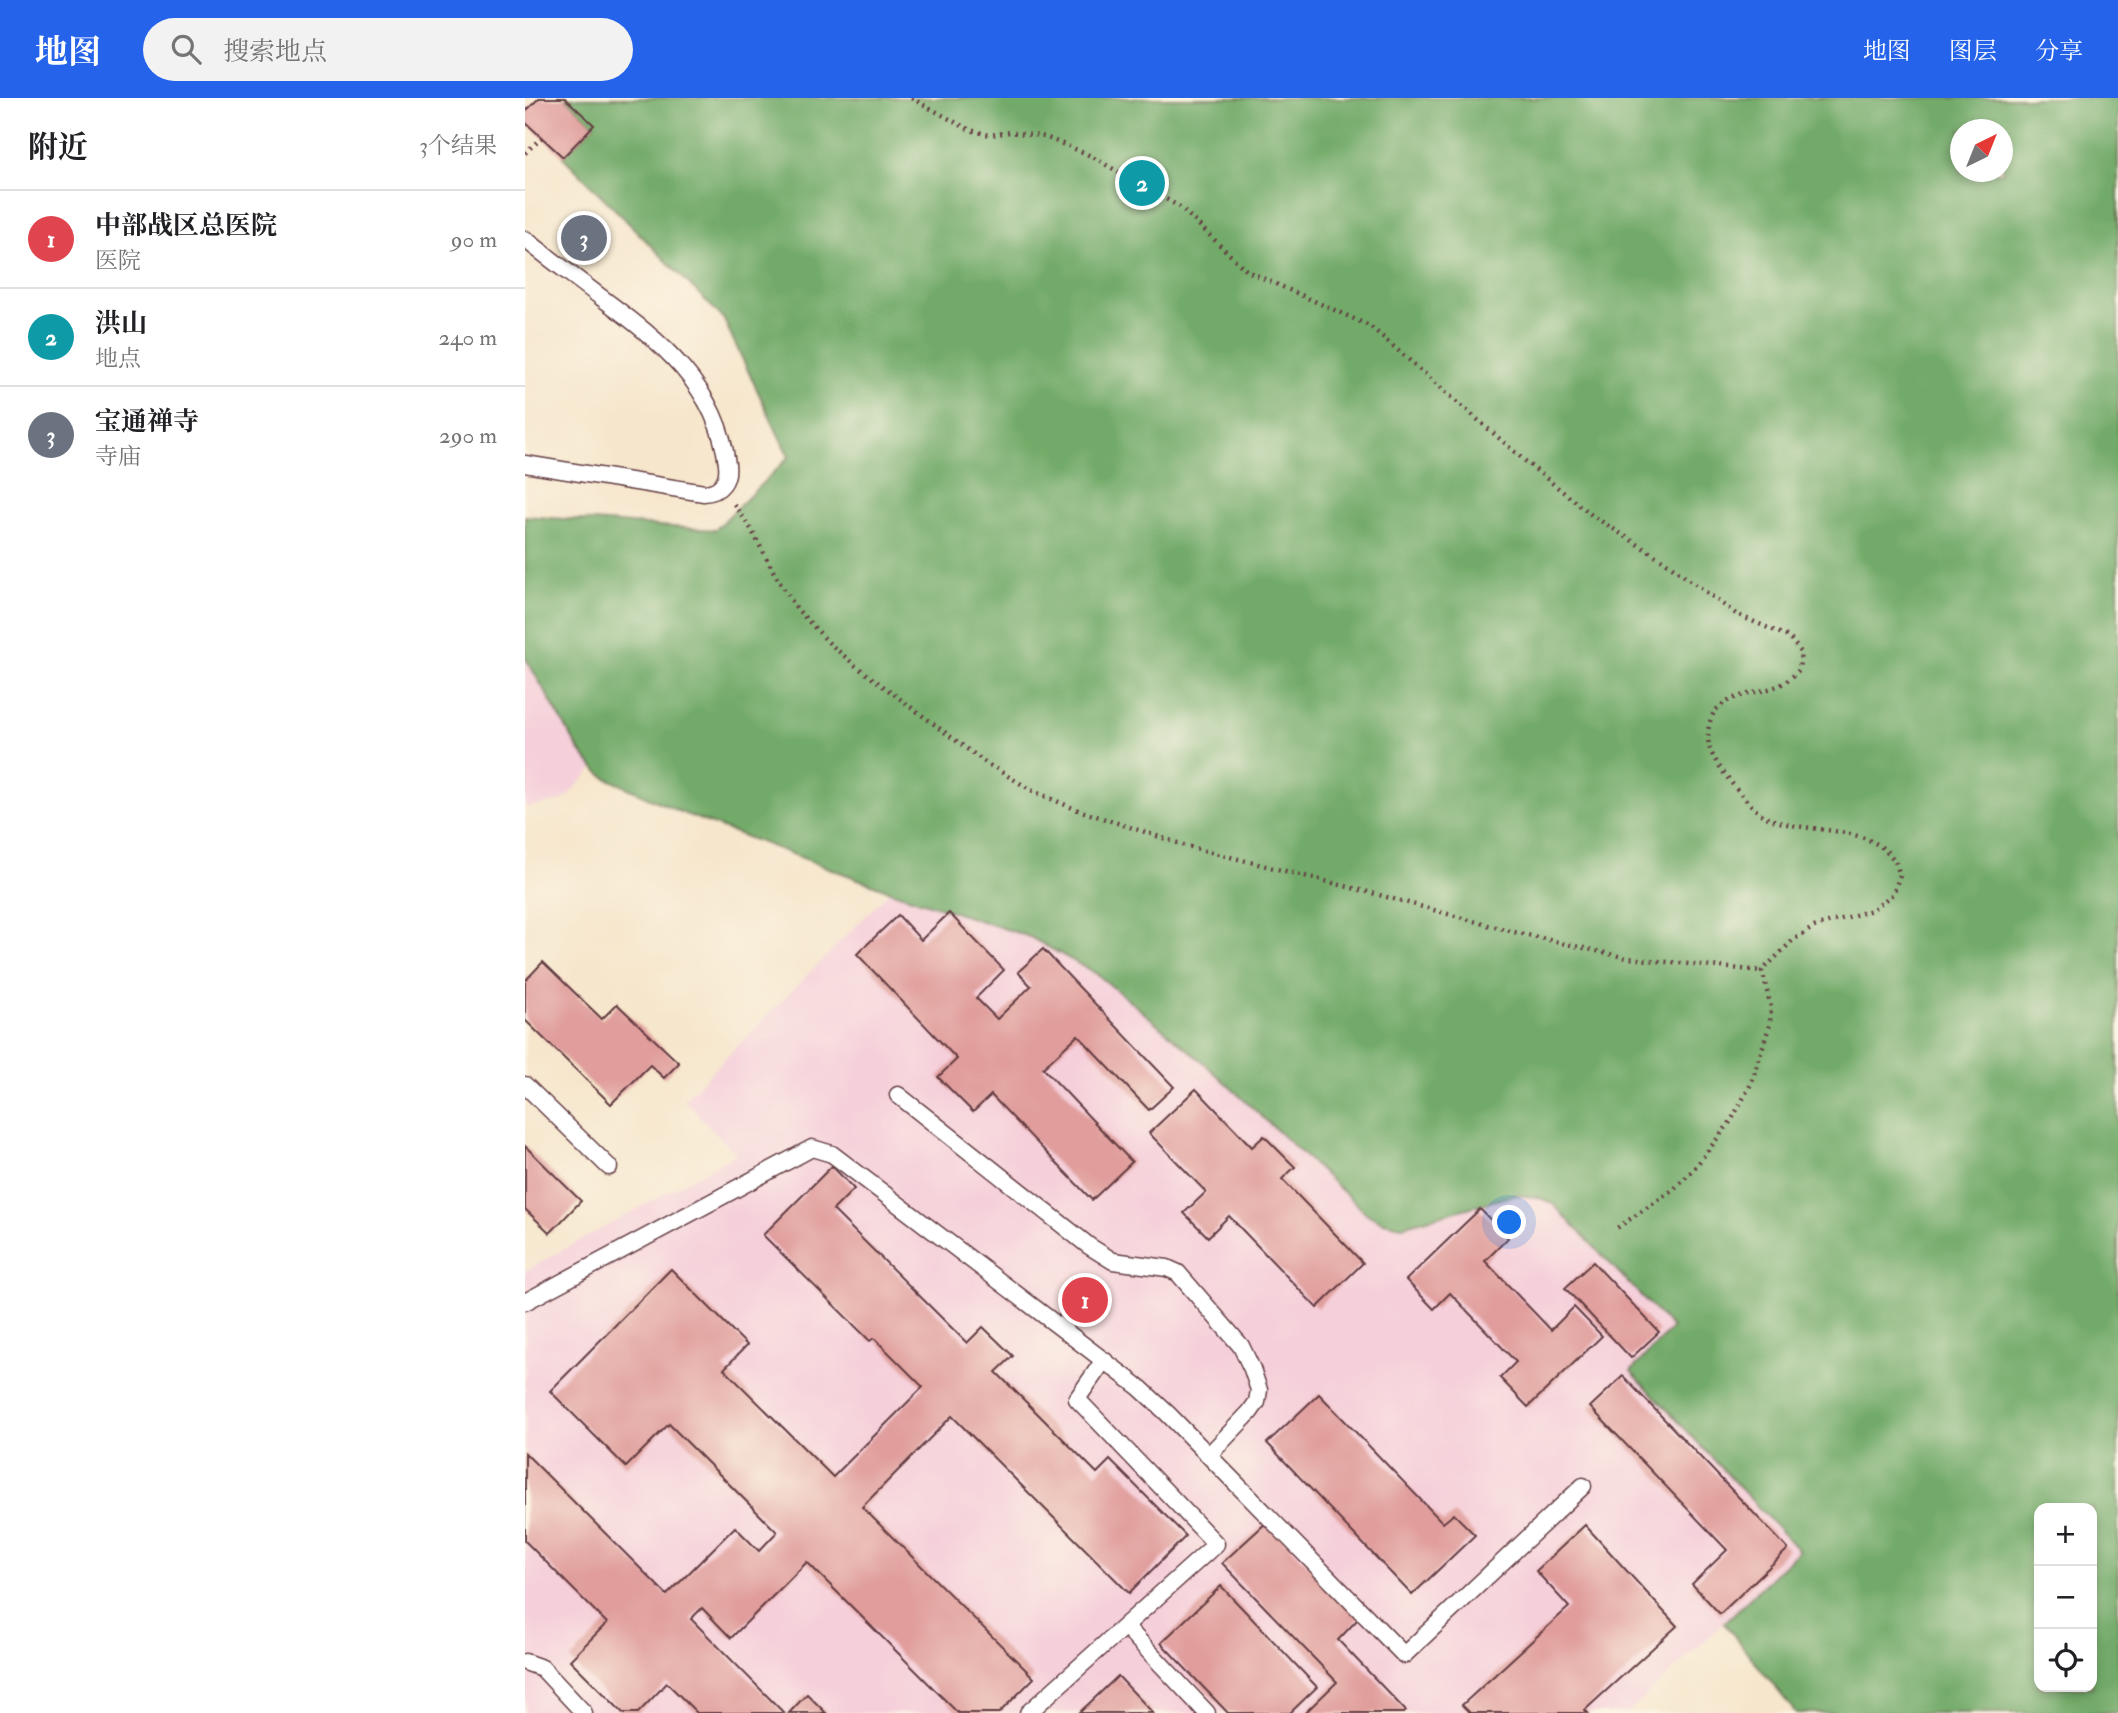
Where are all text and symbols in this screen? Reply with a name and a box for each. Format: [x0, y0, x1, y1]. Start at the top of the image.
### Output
search box [143, 18, 633, 81]
icon: search [167, 30, 205, 68]
text: 地图 [35, 32, 101, 73]
text: 搜索地点 [223, 36, 327, 68]
text: 地图 [1863, 36, 1911, 67]
text: 图层 [1949, 36, 1997, 67]
text: 分享 [2035, 36, 2083, 67]
north arrow [1950, 119, 2013, 182]
text: 附近 [28, 129, 88, 166]
text: 3个结果 [419, 131, 497, 160]
pin: 2 [1119, 157, 1165, 209]
text: 中部战区总医院 [95, 210, 277, 242]
pin: 3 [561, 212, 607, 264]
text: 1 [47, 225, 55, 254]
text: 90 m [451, 225, 497, 254]
text: 医院 [95, 246, 141, 275]
text: 洪山 [95, 308, 147, 340]
text: 2 [45, 323, 57, 352]
text: 240 m [438, 323, 497, 352]
text: 地点 [95, 344, 141, 373]
text: 宝通禅寺 [95, 406, 199, 438]
text: 3 [47, 421, 55, 450]
text: 290 m [439, 421, 497, 450]
text: 寺庙 [95, 442, 141, 471]
your location [1492, 1205, 1526, 1239]
pin: 1 [1062, 1274, 1108, 1326]
map controls [2034, 1503, 2097, 1692]
button: + [2034, 1503, 2097, 1566]
button: − [2034, 1566, 2097, 1629]
button: locate [2034, 1629, 2097, 1692]

